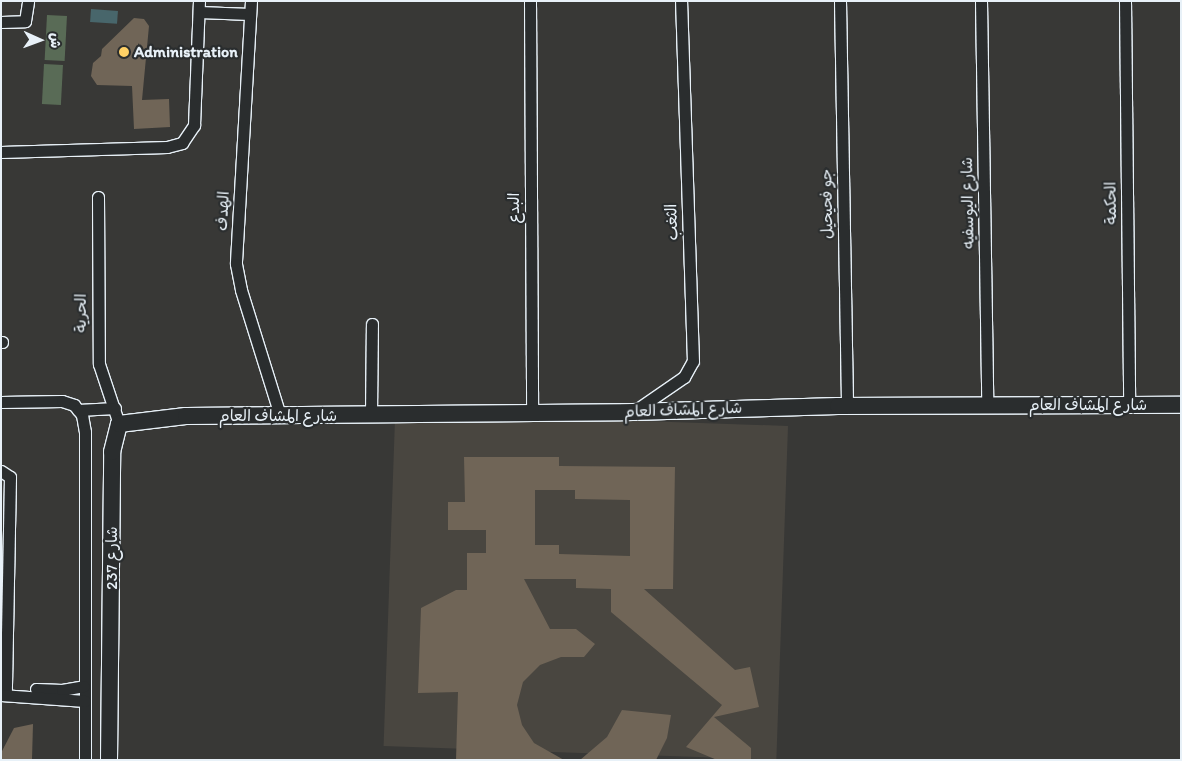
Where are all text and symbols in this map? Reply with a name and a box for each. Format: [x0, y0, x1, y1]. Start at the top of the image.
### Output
north arrow [15, 15, 65, 65]
text: ش [47, 33, 64, 49]
place label: Administration [134, 42, 238, 62]
marker: Administration [118, 46, 130, 58]
street label: شارع اليوسفيه [958, 157, 978, 249]
street label: جو فحيحيل [817, 169, 837, 239]
street label: الحكمة [1101, 181, 1121, 225]
street label: الهدف [212, 191, 234, 231]
street label: البدع [504, 193, 524, 223]
street label: الثغب [662, 203, 682, 241]
street label: الحرية [71, 293, 91, 333]
street label: شارع المشاف العام [1029, 395, 1147, 415]
street label: شارع المشاف العام [624, 398, 742, 422]
street label: شارع المشاف العام [219, 406, 337, 426]
street label: شارع 237 [102, 526, 122, 590]

